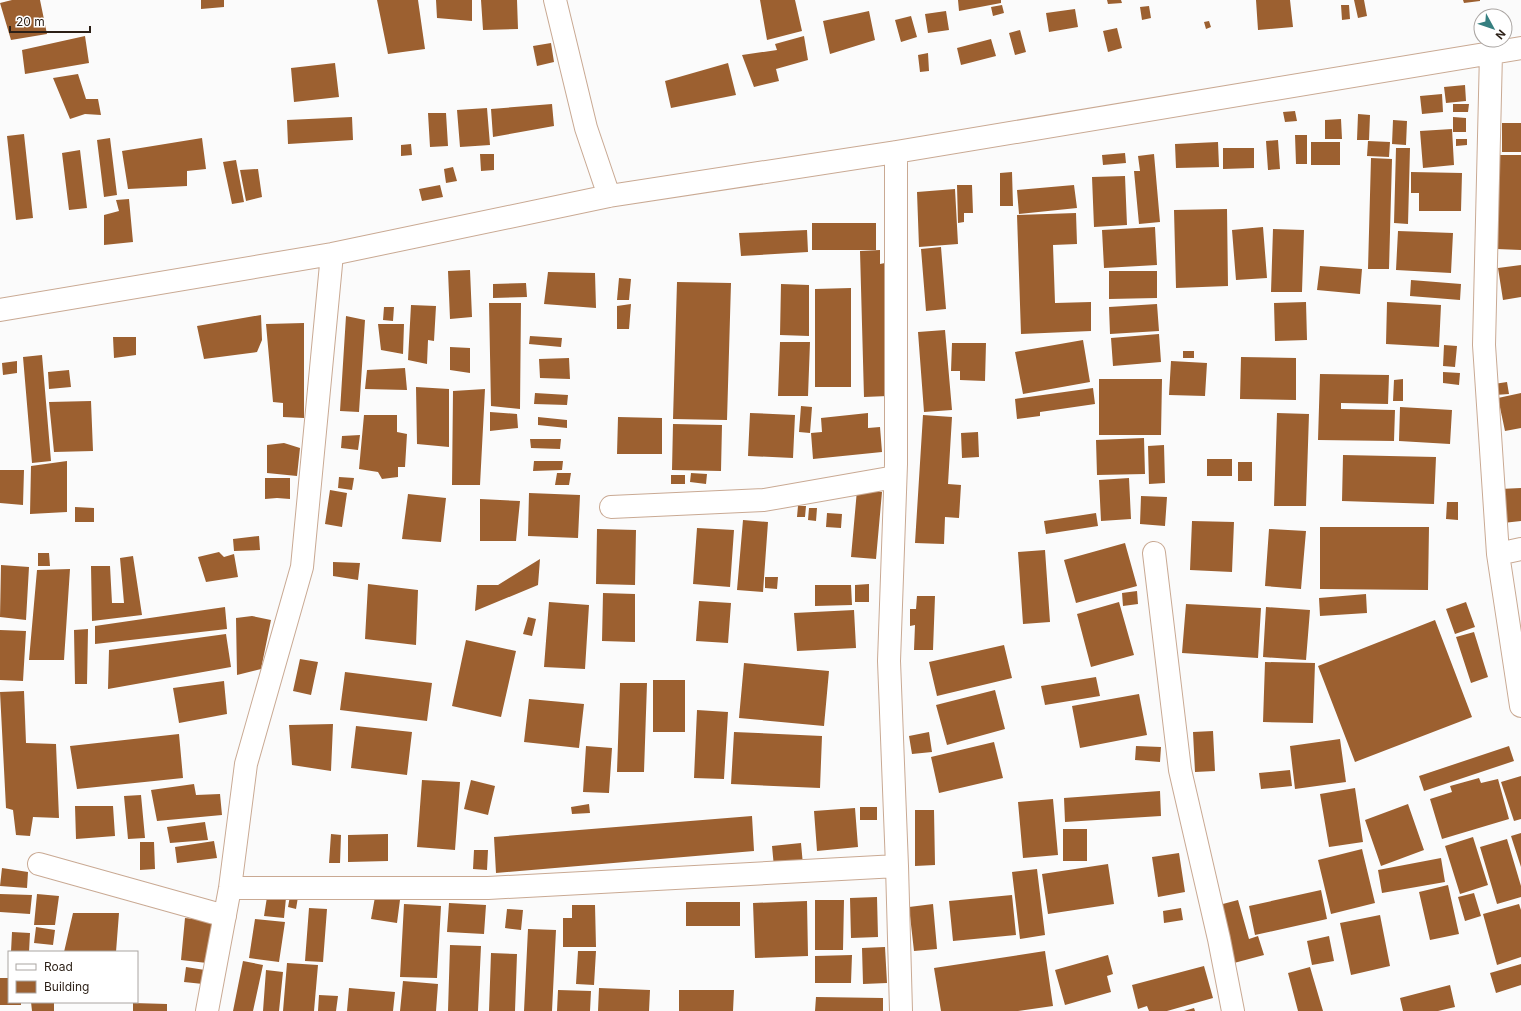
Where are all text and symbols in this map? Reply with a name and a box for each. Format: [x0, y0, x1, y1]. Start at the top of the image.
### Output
scale bar [10, 8, 90, 34]
north arrow [1473, 8, 1513, 48]
text: 20 m [16, 14, 45, 29]
text: N [1493, 27, 1509, 42]
legend [8, 951, 138, 1003]
text: Road [44, 959, 73, 974]
text: Building [44, 979, 89, 994]

